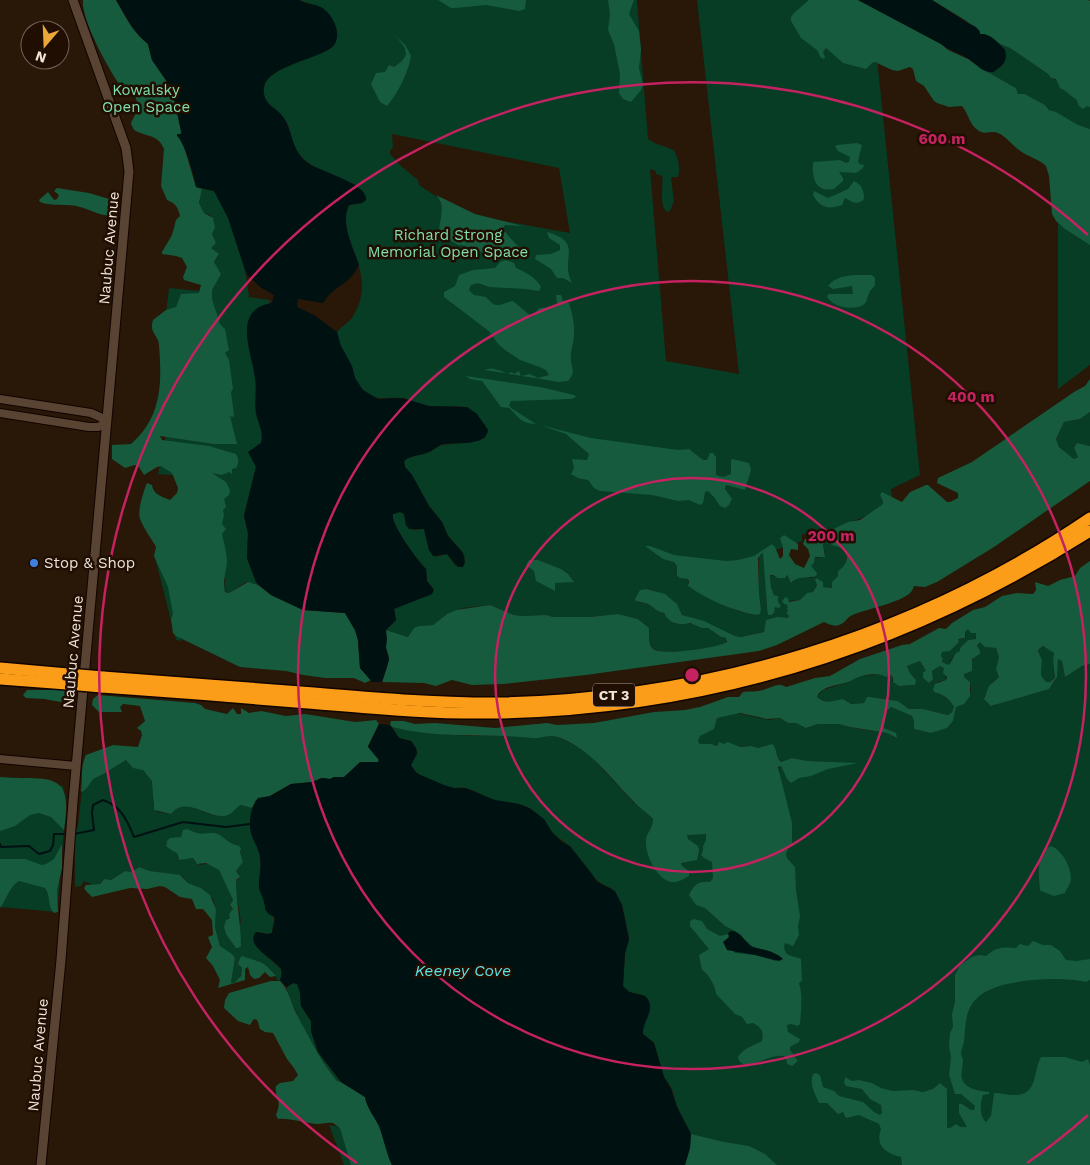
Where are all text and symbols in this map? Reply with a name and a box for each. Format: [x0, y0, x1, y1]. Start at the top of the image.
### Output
north arrow [20, 20, 70, 70]
text: N [33, 48, 48, 67]
park label: Kowalsky Open Space [102, 81, 190, 116]
text: 600 m [919, 130, 965, 148]
street label: Naubuc Avenue [95, 191, 123, 305]
park label: Richard Strong Memorial Open Space [368, 226, 528, 261]
text: 400 m [947, 388, 995, 406]
text: 200 m [808, 527, 854, 545]
place label: Stop & Shop [44, 554, 135, 572]
marker: Stop & Shop [28, 557, 40, 569]
street label: Naubuc Avenue [59, 595, 87, 709]
centre of rings [683, 666, 701, 684]
road number: CT 3 [593, 684, 635, 706]
water label: Keeney Cove [415, 961, 511, 980]
street label: Naubuc Avenue [24, 998, 52, 1112]

